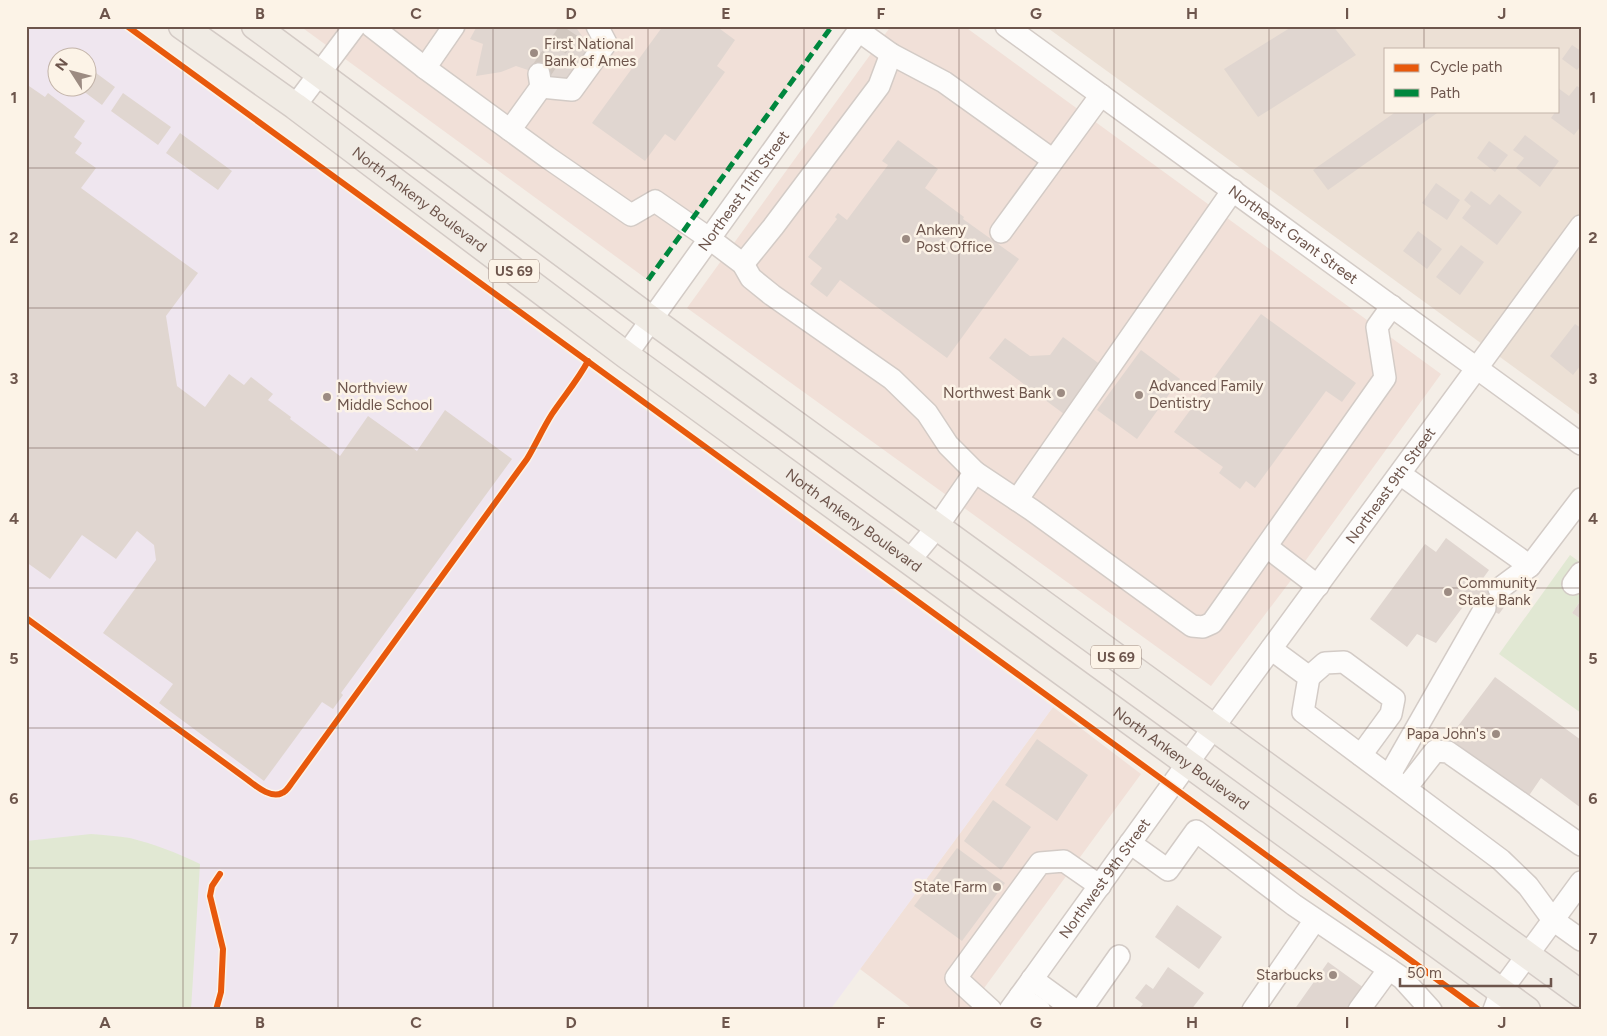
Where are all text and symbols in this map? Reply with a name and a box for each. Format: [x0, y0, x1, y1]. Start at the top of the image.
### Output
text: A [99, 4, 111, 23]
text: B [255, 4, 265, 23]
text: C [410, 4, 422, 23]
text: D [565, 4, 577, 23]
text: E [721, 4, 731, 23]
text: F [877, 4, 886, 23]
text: G [1030, 4, 1042, 23]
text: H [1186, 4, 1198, 23]
text: I [1345, 4, 1349, 23]
text: J [1498, 4, 1506, 23]
place label: First National Bank of Ames [544, 35, 636, 70]
marker: First National Bank of Ames [528, 47, 540, 59]
north arrow [48, 48, 98, 98]
legend [1384, 48, 1560, 112]
text: N [52, 55, 72, 74]
text: Cycle path [1430, 58, 1502, 76]
text: Path [1430, 84, 1460, 102]
text: 1 [11, 88, 17, 107]
text: 1 [1590, 88, 1596, 107]
street label: Northeast 11th Street [694, 127, 793, 255]
street label: North Ankeny Boulevard [349, 143, 490, 256]
street label: Northeast Grant Street [1225, 182, 1362, 288]
place label: Ankeny Post Office [916, 221, 992, 256]
text: 2 [9, 228, 19, 247]
text: 2 [1588, 228, 1598, 247]
marker: Ankeny Post Office [900, 233, 912, 245]
road number: US 69 [489, 260, 539, 282]
text: 3 [10, 369, 19, 388]
text: 3 [1589, 369, 1598, 388]
place label: Advanced Family Dentistry [1149, 377, 1264, 412]
place label: Northview Middle School [337, 379, 432, 414]
place label: Northwest Bank [943, 384, 1052, 402]
marker: Northwest Bank [1055, 387, 1067, 399]
marker: Advanced Family Dentistry [1133, 389, 1145, 401]
marker: Northview Middle School [321, 391, 333, 403]
street label: Northeast 9th Street [1342, 424, 1440, 547]
street label: North Ankeny Boulevard [782, 465, 925, 576]
text: 4 [9, 509, 19, 528]
text: 4 [1588, 509, 1598, 528]
place label: Community State Bank [1458, 574, 1537, 609]
marker: Community State Bank [1442, 586, 1454, 598]
road number: US 69 [1091, 646, 1141, 669]
text: 5 [9, 649, 19, 668]
text: 5 [1588, 649, 1598, 668]
street label: North Ankeny Boulevard [1110, 703, 1253, 814]
place label: Papa John's [1406, 725, 1486, 743]
marker: Papa John's [1490, 728, 1502, 740]
text: 6 [9, 789, 19, 808]
text: 6 [1588, 789, 1598, 808]
street label: Northwest 9th Street [1055, 815, 1154, 942]
place label: State Farm [913, 878, 987, 896]
marker: State Farm [991, 881, 1003, 893]
text: 7 [10, 929, 19, 948]
text: 7 [1589, 929, 1598, 948]
scale bar [1400, 956, 1551, 988]
text: 50 m [1407, 964, 1442, 982]
place label: Starbucks [1256, 966, 1323, 984]
marker: Starbucks [1327, 969, 1339, 981]
text: A [99, 1013, 111, 1032]
text: B [255, 1013, 265, 1032]
text: C [410, 1013, 422, 1032]
text: D [565, 1013, 577, 1032]
text: E [721, 1013, 731, 1032]
text: F [877, 1013, 886, 1032]
text: G [1030, 1013, 1042, 1032]
text: H [1186, 1013, 1198, 1032]
text: I [1345, 1013, 1349, 1032]
text: J [1498, 1013, 1506, 1032]

